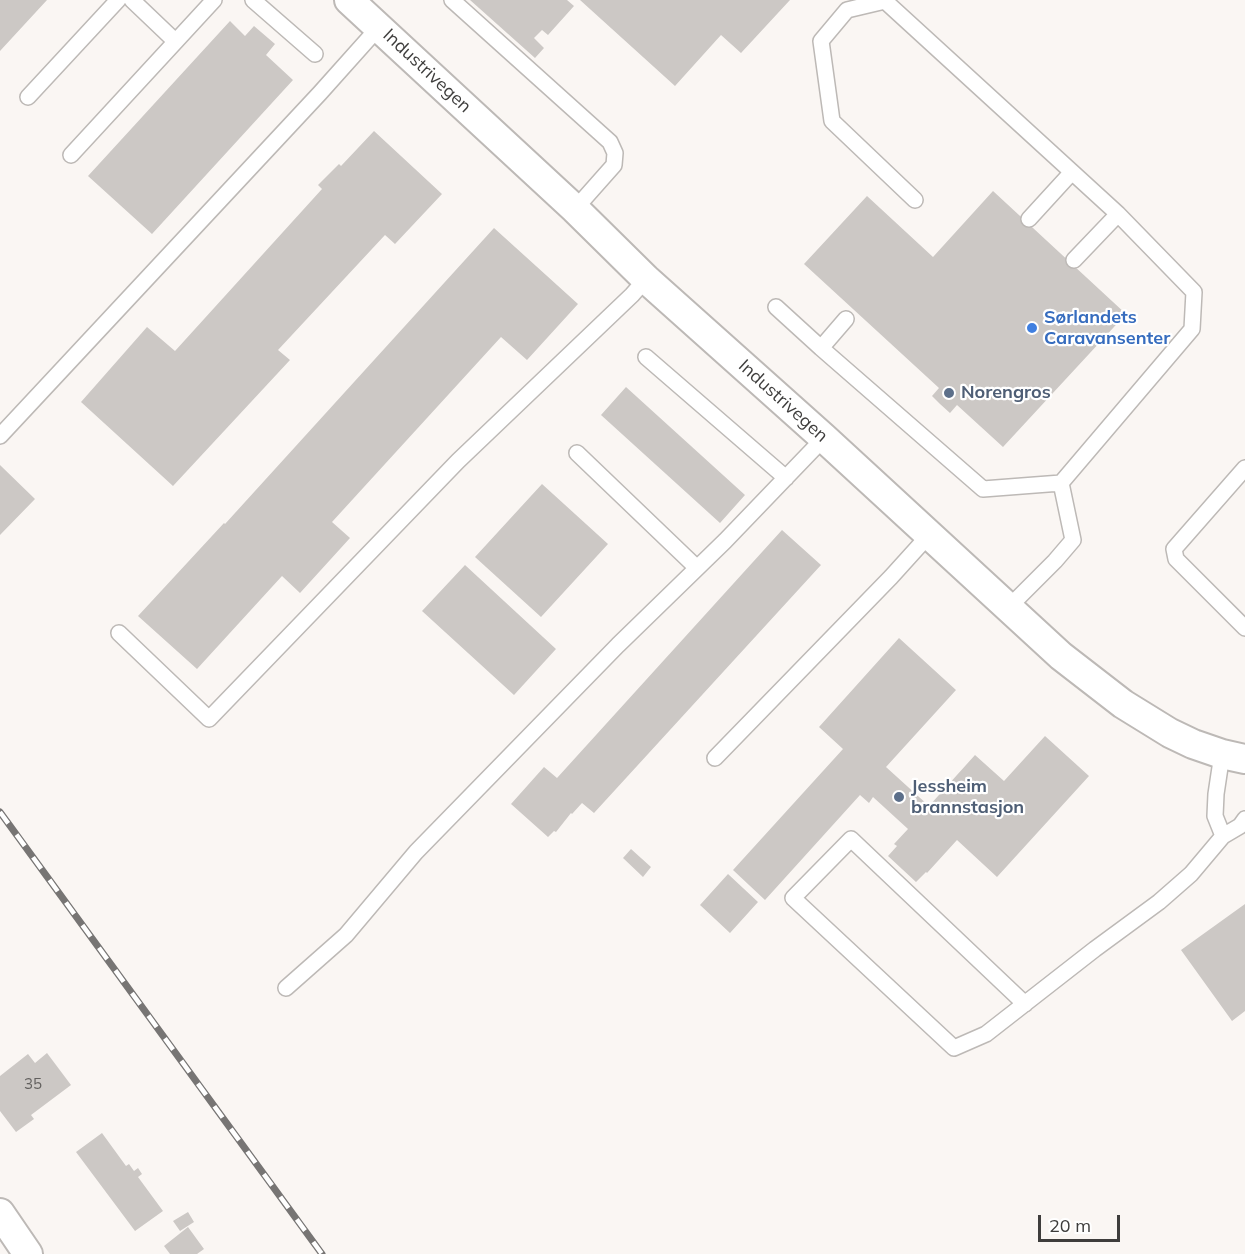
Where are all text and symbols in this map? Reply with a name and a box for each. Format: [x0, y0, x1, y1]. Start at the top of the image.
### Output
street label: Industrivegen [378, 25, 476, 117]
place label: Sørlandets Caravansenter [1044, 307, 1170, 350]
marker: Sørlandets Caravansenter [1025, 321, 1039, 335]
street label: Industrivegen [734, 355, 832, 447]
place label: Norengros [961, 382, 1051, 404]
marker: Norengros [942, 386, 956, 400]
place label: Jessheim brannstasjon [911, 776, 1024, 818]
marker: Jessheim brannstasjon [892, 790, 906, 804]
house number: 35 [24, 1075, 42, 1093]
scale bar [1041, 1203, 1124, 1241]
text: 20 m [1049, 1214, 1091, 1237]

